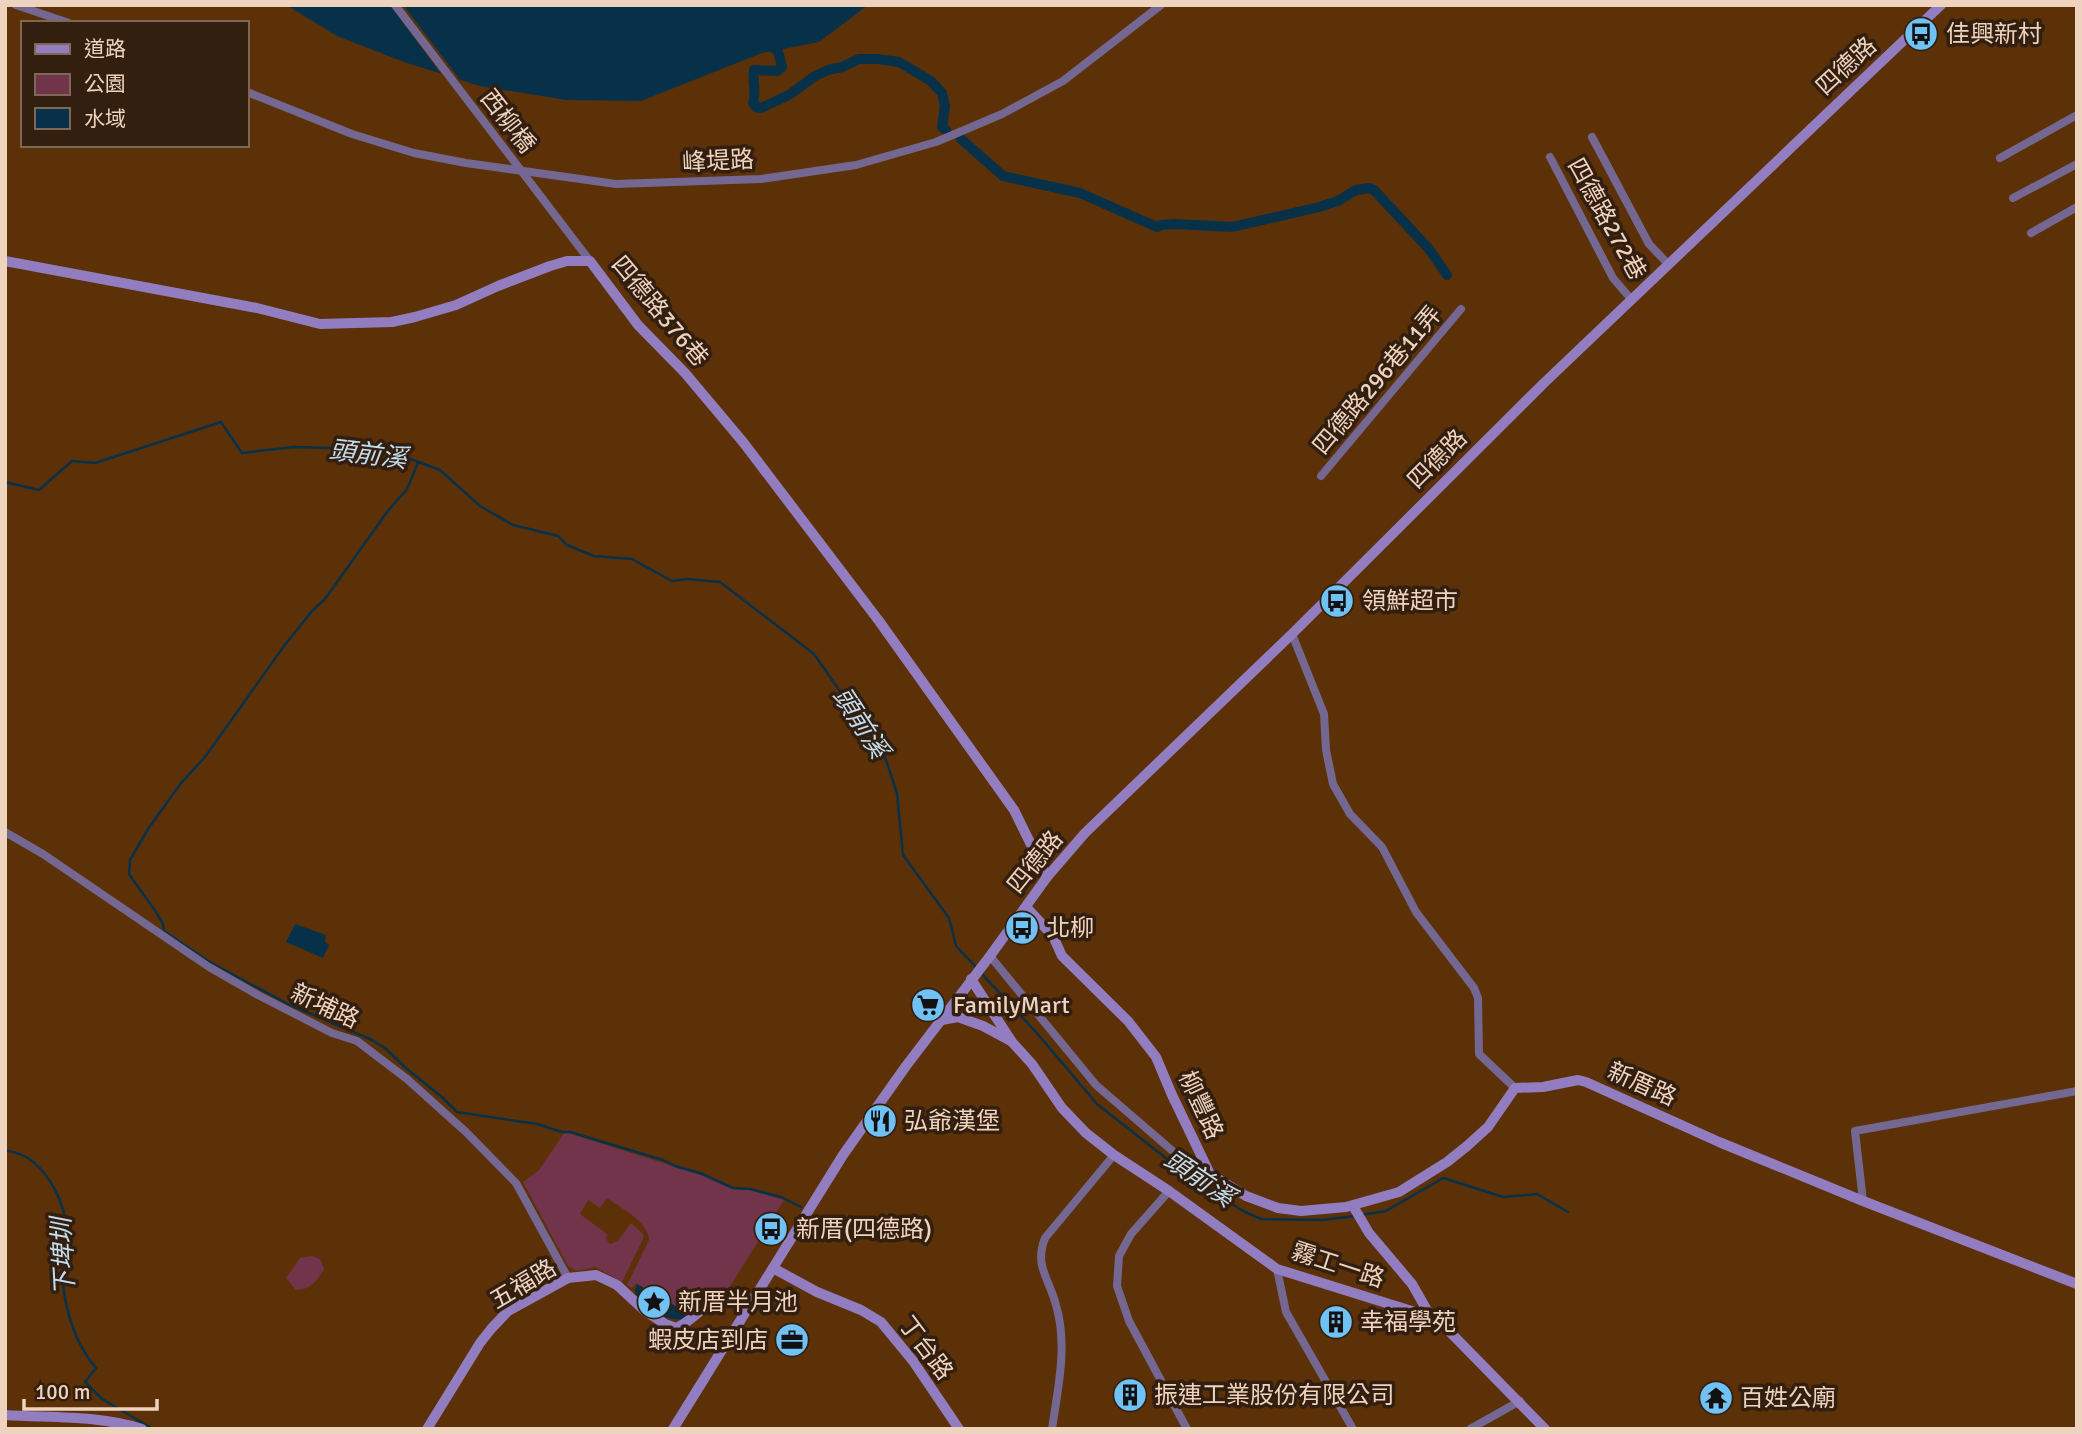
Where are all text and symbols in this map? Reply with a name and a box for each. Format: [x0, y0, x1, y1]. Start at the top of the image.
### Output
bus stop icon: 佳興新村 [1902, 15, 1940, 53]
place label: 佳興新村 [1946, 19, 2042, 49]
legend [21, 21, 248, 147]
street label: 四德路 [1809, 30, 1883, 102]
text: 道路 [84, 36, 126, 62]
text: 公園 [84, 71, 126, 97]
street label: 西柳橋 [474, 83, 542, 159]
text: 水域 [84, 106, 126, 132]
street label: 峰堤路 [681, 144, 755, 178]
street label: 四德路272巷 [1561, 153, 1653, 285]
street label: 四德路376巷 [605, 250, 715, 372]
street label: 四德路296巷11弄 [1307, 300, 1447, 460]
street label: 四德路 [1401, 423, 1473, 495]
water label: 頭前溪 [327, 434, 413, 476]
bus stop icon: 領鮮超市 [1318, 582, 1356, 620]
place label: 領鮮超市 [1362, 586, 1458, 616]
water label: 頭前溪 [825, 682, 897, 768]
street label: 四德路 [1001, 825, 1069, 899]
bus stop icon: 北柳 [1003, 909, 1041, 947]
place label: 北柳 [1046, 913, 1094, 943]
street label: 新埔路 [286, 977, 364, 1035]
supermarket icon: FamilyMart [909, 986, 947, 1024]
place label: FamilyMart [953, 990, 1070, 1020]
street label: 新厝路 [1603, 1056, 1681, 1112]
street label: 柳豐路 [1172, 1066, 1230, 1144]
restaurant icon: 弘爺漢堡 [861, 1102, 899, 1140]
place label: 弘爺漢堡 [904, 1106, 1000, 1136]
water label: 頭前溪 [1158, 1144, 1244, 1216]
bus stop icon: 新厝(四德路) [752, 1210, 790, 1248]
water label: 下埤圳 [46, 1213, 82, 1297]
place label: 新厝(四德路) [796, 1214, 932, 1244]
street label: 霧工一路 [1288, 1236, 1388, 1294]
street label: 五福路 [484, 1253, 562, 1315]
place icon: 新厝半月池 [635, 1283, 673, 1321]
place label: 新厝半月池 [678, 1287, 798, 1317]
building icon: 幸福學苑 [1317, 1303, 1355, 1341]
place label: 幸福學苑 [1360, 1307, 1456, 1337]
street label: 丁台路 [892, 1310, 960, 1386]
office icon: 蝦皮店到店 [773, 1321, 811, 1359]
place label: 蝦皮店到店 [648, 1325, 768, 1355]
scale bar [24, 1368, 158, 1412]
building icon: 振連工業股份有限公司 [1111, 1376, 1149, 1414]
text: 100 m [35, 1379, 90, 1405]
temple icon: 百姓公廟 [1697, 1379, 1735, 1417]
place label: 振連工業股份有限公司 [1154, 1380, 1394, 1410]
place label: 百姓公廟 [1740, 1383, 1836, 1413]

